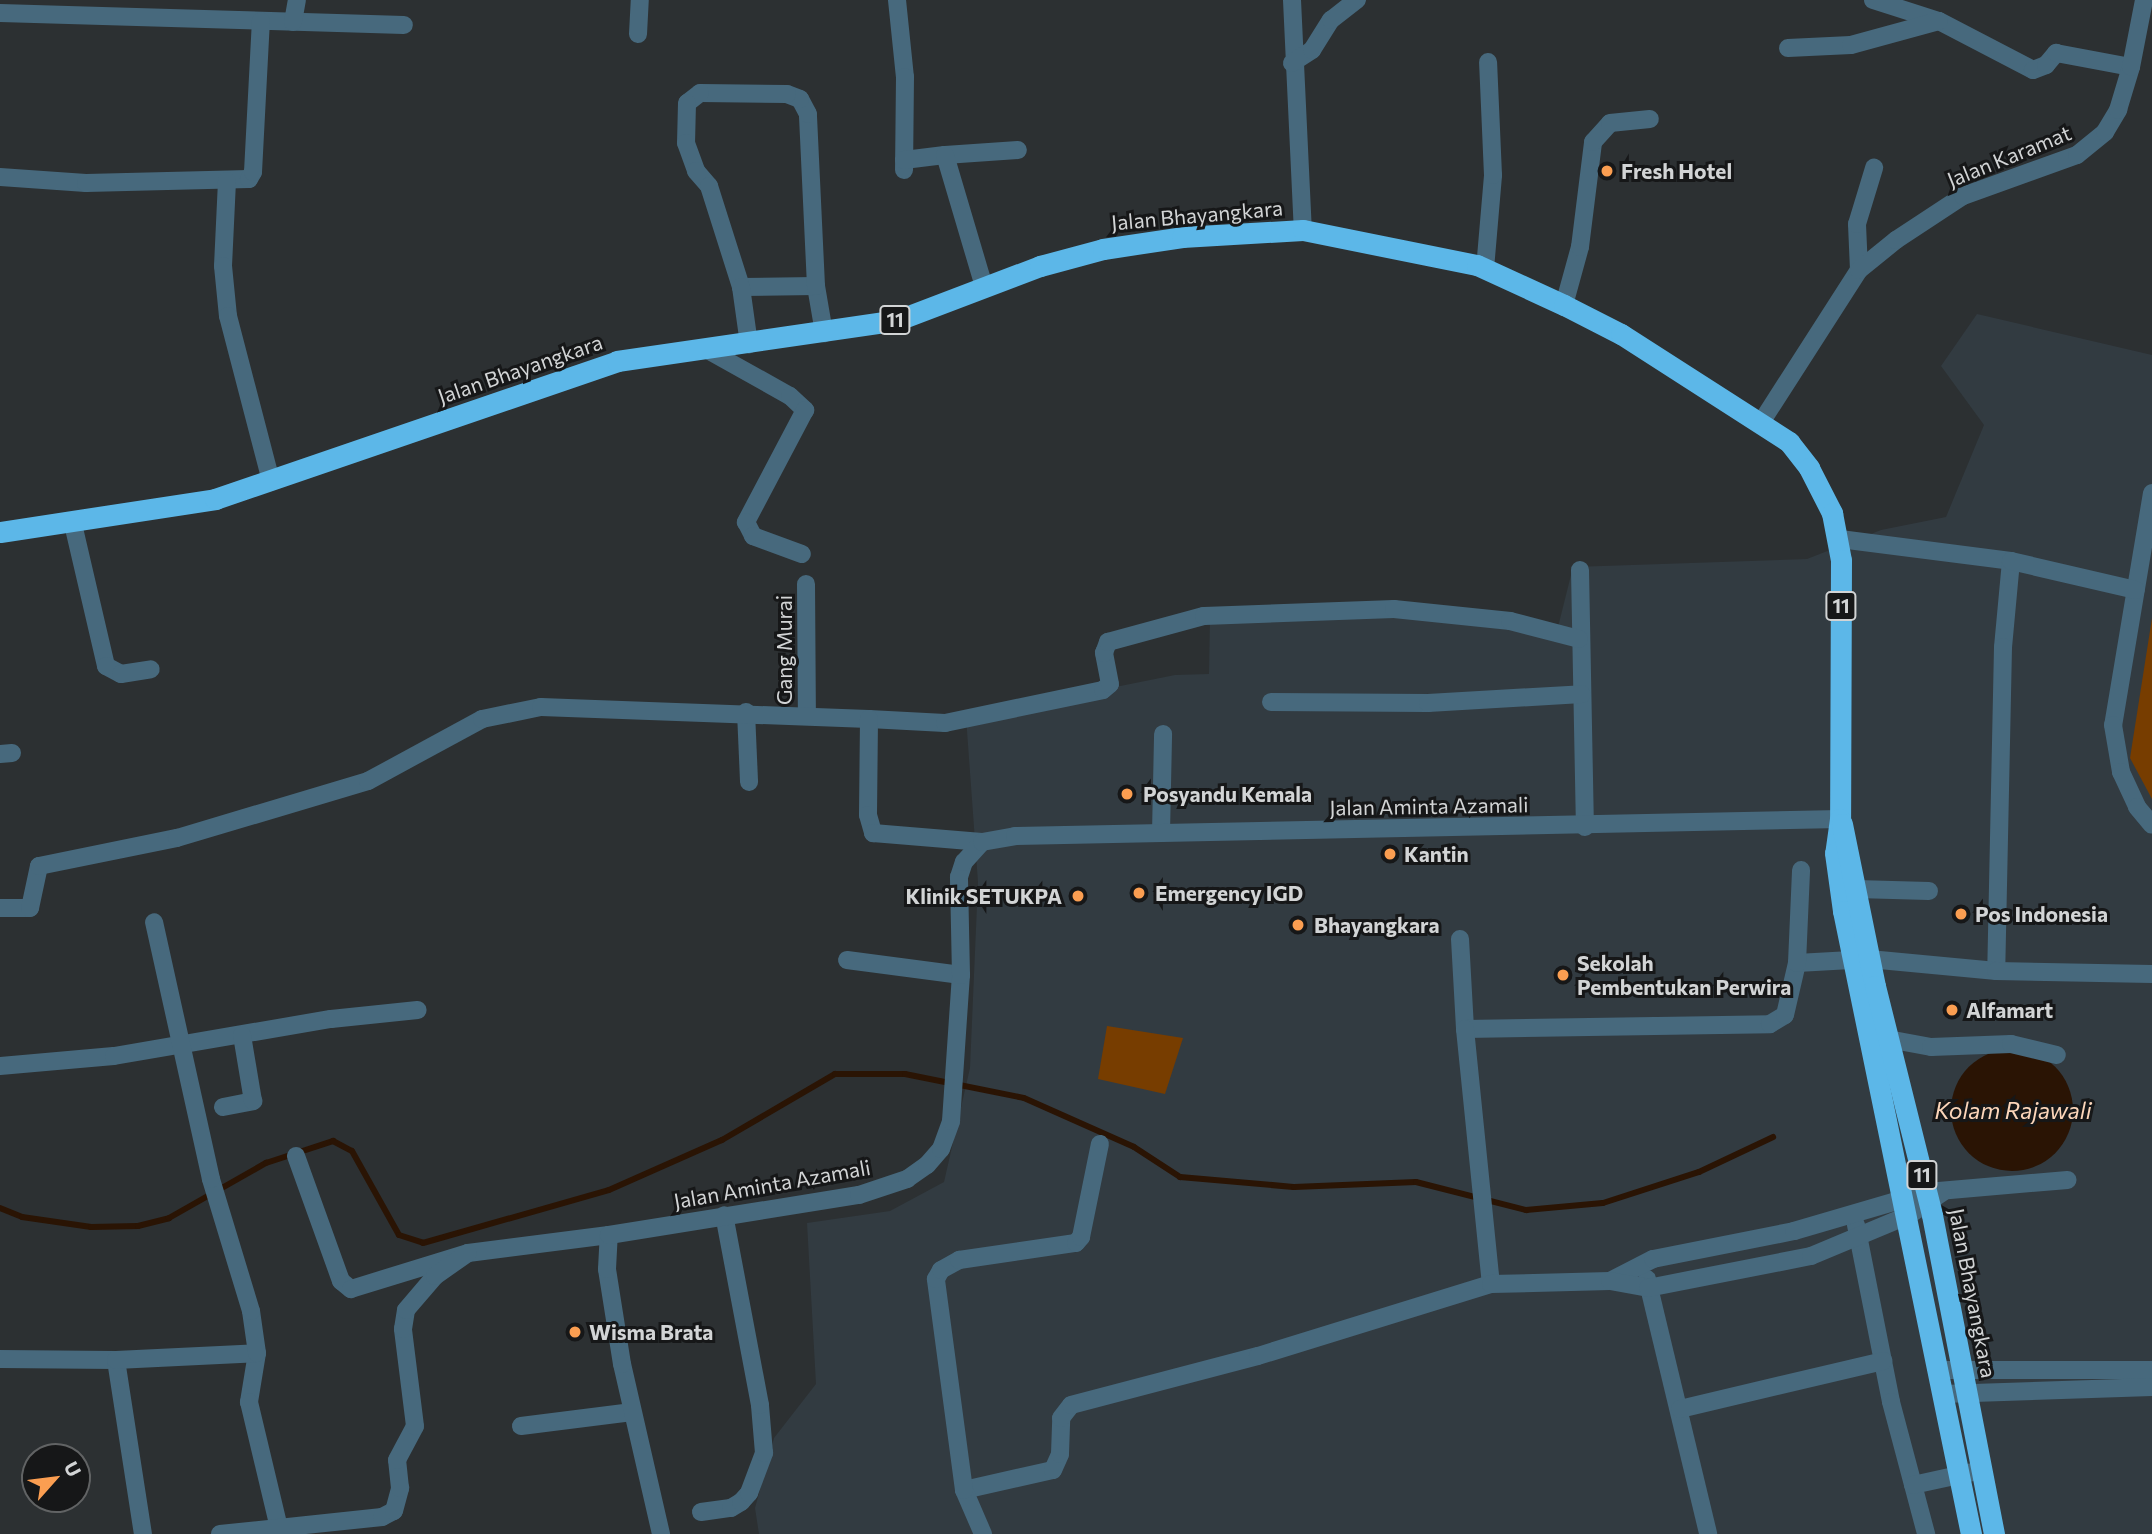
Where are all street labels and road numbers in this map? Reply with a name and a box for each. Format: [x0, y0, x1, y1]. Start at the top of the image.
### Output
street label: Jalan Karamat [1943, 120, 2075, 192]
street label: Jalan Bhayangkara [1110, 195, 1284, 235]
road number: 11 [879, 304, 911, 336]
street label: Jalan Bhayangkara [434, 329, 606, 409]
road number: 11 [1825, 590, 1857, 622]
street label: Gang Murai [771, 595, 797, 705]
street label: Jalan Aminta Azamali [1329, 792, 1529, 820]
street label: Jalan Aminta Azamali [672, 1154, 872, 1214]
road number: 11 [1906, 1160, 1938, 1190]
street label: Jalan Bhayangkara [1944, 1206, 2002, 1380]

